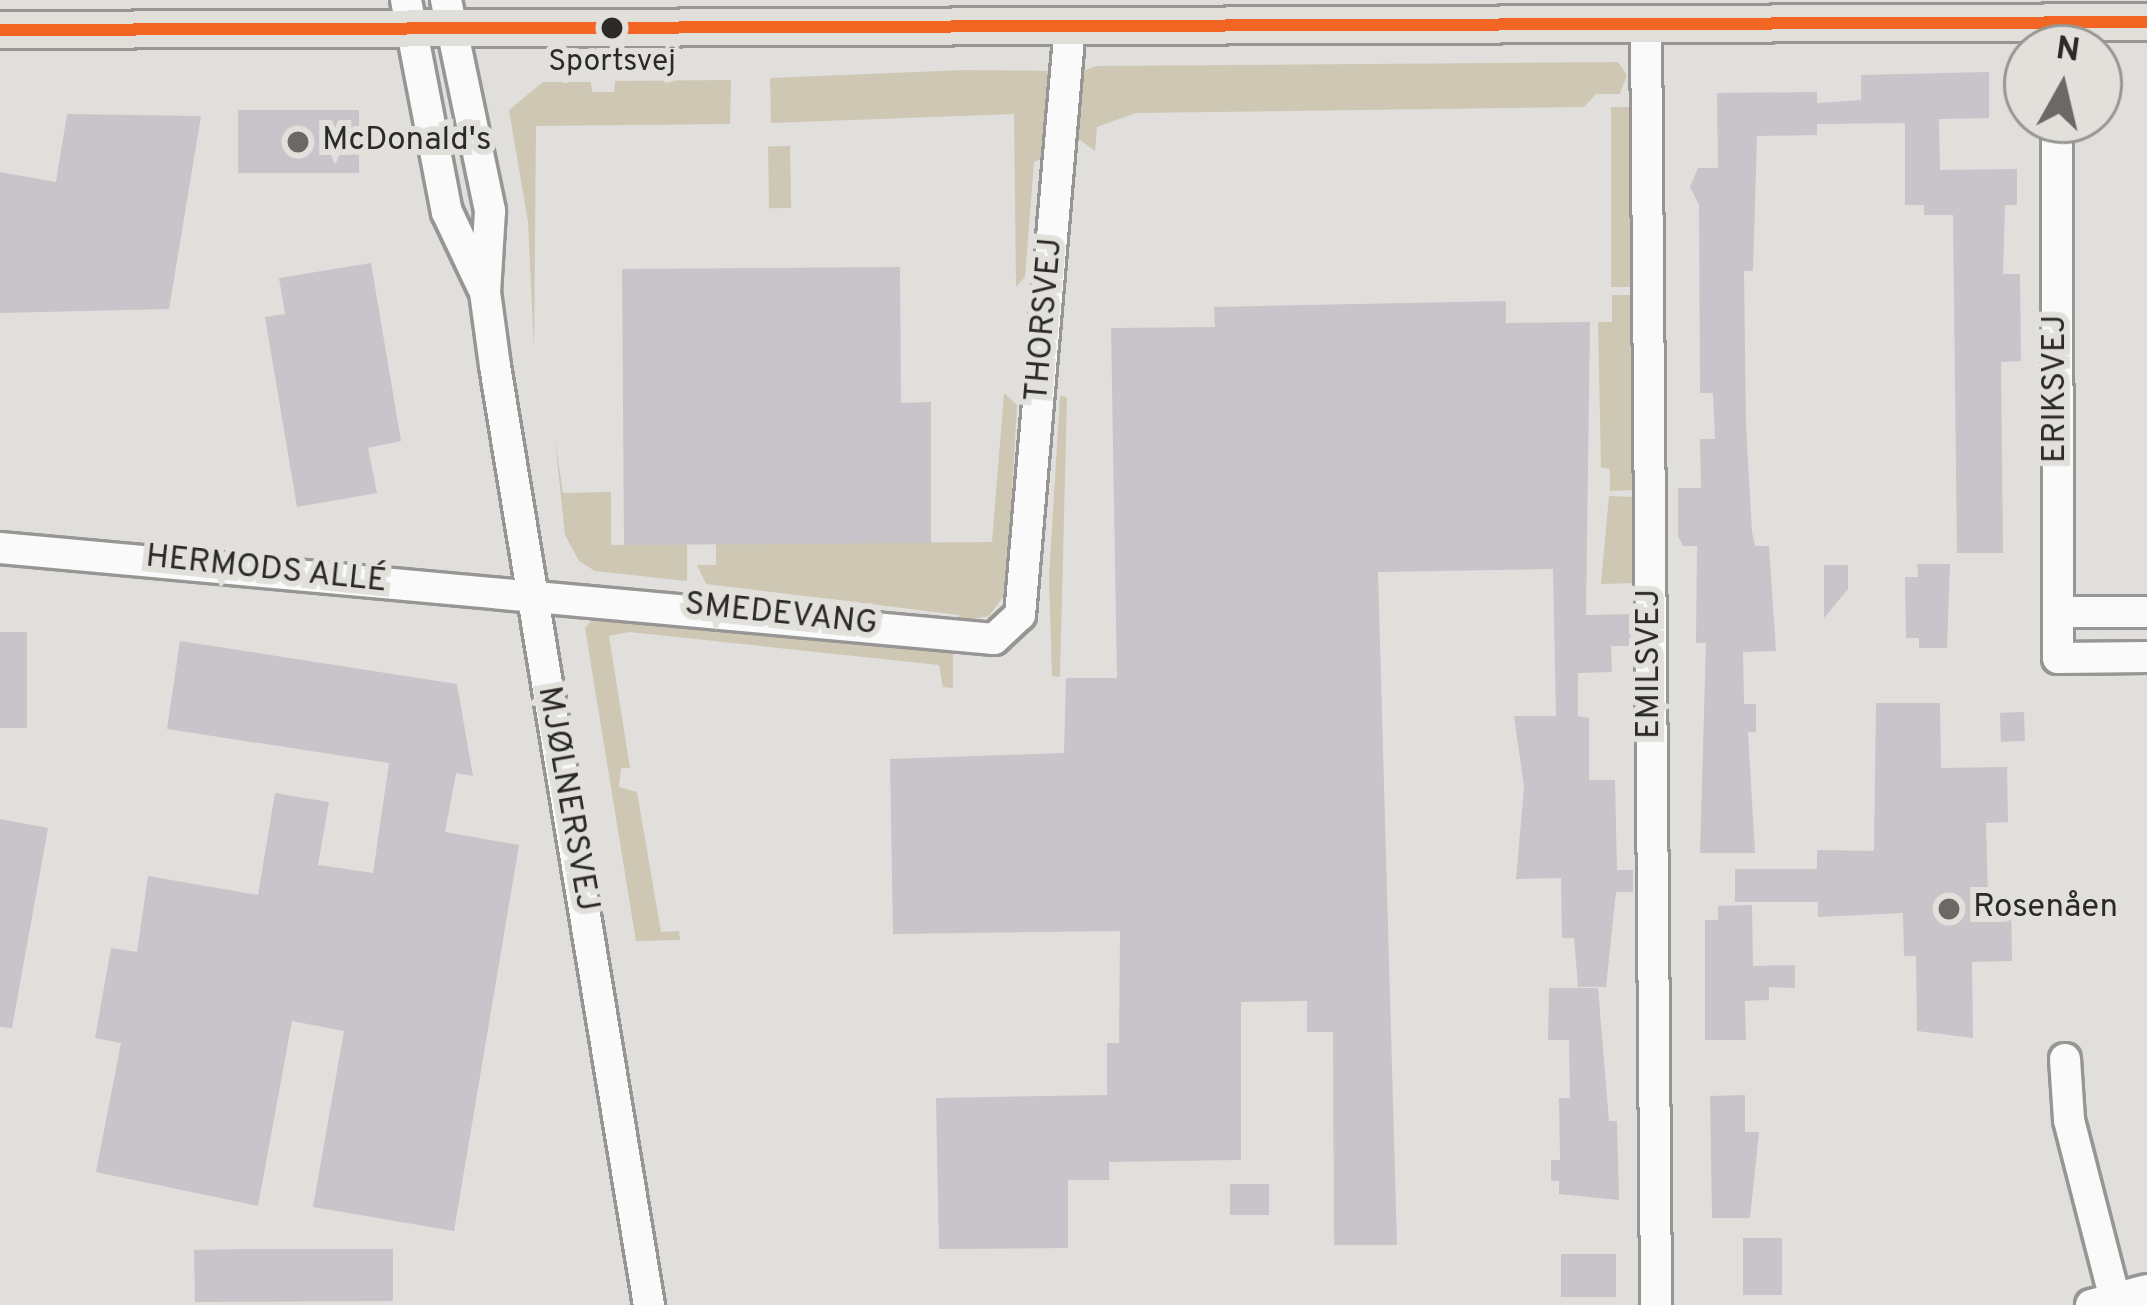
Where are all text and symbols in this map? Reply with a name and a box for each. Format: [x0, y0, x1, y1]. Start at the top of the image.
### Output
marker: Sportsvej [601, 17, 623, 39]
north arrow [2003, 24, 2123, 144]
text: N [2053, 29, 2082, 74]
place label: Sportsvej [548, 45, 676, 81]
place label: McDonald's [322, 122, 491, 162]
marker: McDonald's [285, 129, 311, 155]
street label: THORSVEJ [1019, 236, 1073, 404]
street label: ERIKSVEJ [2037, 315, 2077, 463]
street label: HERMODS ALLÉ [143, 539, 389, 603]
street label: SMEDEVANG [683, 586, 879, 646]
street label: EMILSVEJ [1631, 589, 1671, 739]
street label: MJØLNERSVEJ [527, 683, 605, 915]
place label: Rosenåen [1973, 889, 2118, 929]
marker: Rosenåen [1936, 896, 1962, 922]

